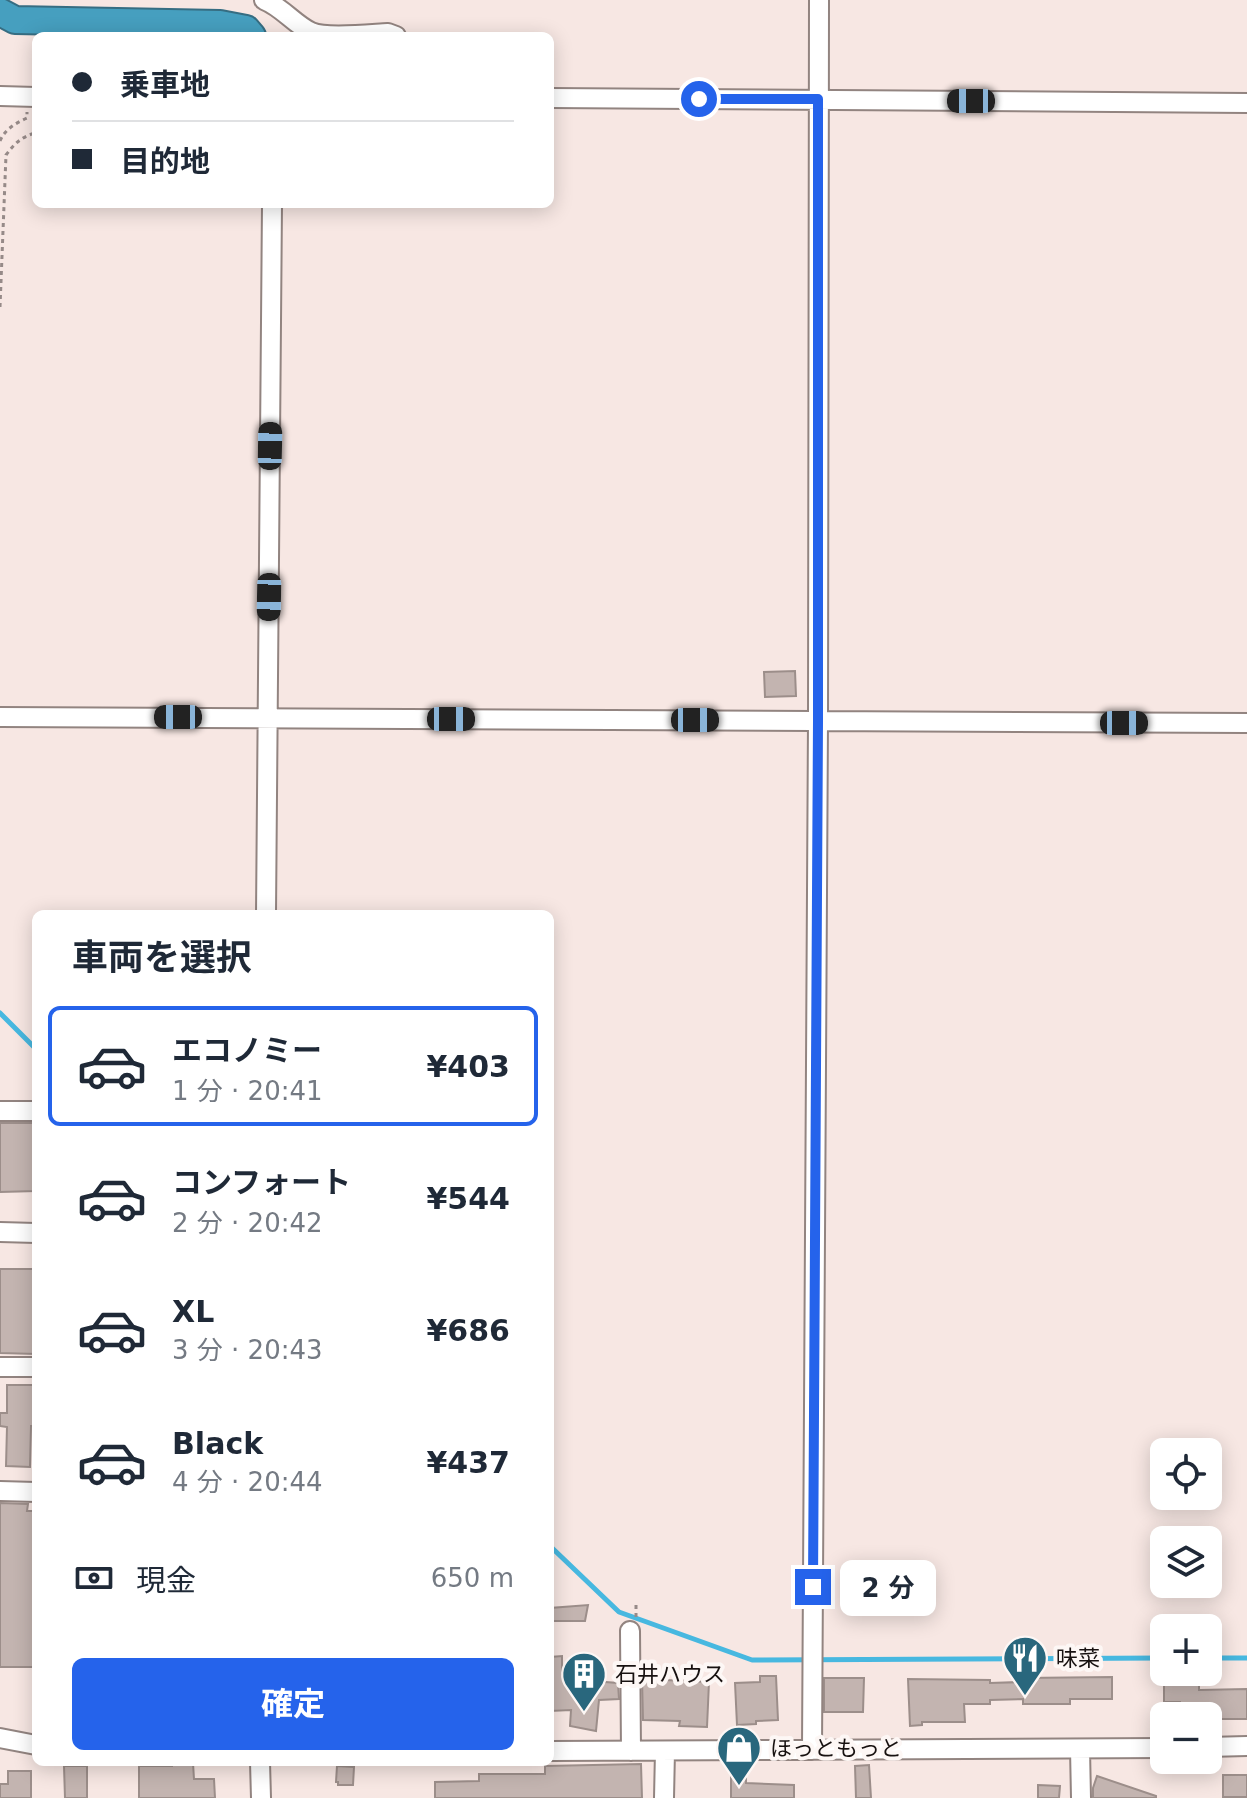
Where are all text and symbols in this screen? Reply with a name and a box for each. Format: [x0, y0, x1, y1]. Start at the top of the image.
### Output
text: 乗車地 [120, 67, 210, 102]
route start [681, 81, 717, 117]
car [947, 89, 995, 113]
text: 目的地 [120, 144, 210, 179]
car [258, 422, 282, 470]
car [257, 573, 281, 621]
car [154, 705, 202, 729]
car [427, 707, 475, 731]
car [671, 708, 719, 732]
car [1100, 711, 1148, 735]
text: 車両を選択 [72, 937, 252, 978]
icon: car [76, 1030, 148, 1102]
text: エコノミー [172, 1033, 322, 1068]
text: ¥403 [427, 1049, 510, 1084]
text: 1 分 · 20:41 [172, 1076, 323, 1106]
icon: car [76, 1162, 148, 1234]
text: コンフォート [172, 1165, 351, 1200]
text: ¥544 [427, 1181, 510, 1216]
text: 2 分 · 20:42 [172, 1208, 323, 1238]
icon: car [76, 1294, 148, 1366]
text: XL [172, 1294, 214, 1329]
text: ¥686 [427, 1313, 510, 1348]
text: 3 分 · 20:43 [172, 1335, 323, 1365]
icon: car [76, 1426, 148, 1498]
text: Black [172, 1426, 263, 1461]
map controls [1150, 1438, 1222, 1774]
button: locate [1150, 1438, 1222, 1510]
text: ¥437 [427, 1445, 510, 1480]
text: 4 分 · 20:44 [172, 1467, 323, 1497]
button: layers [1150, 1526, 1222, 1598]
icon: cash [72, 1556, 116, 1600]
callout: 2 分 [841, 1559, 937, 1615]
text: 現金 [136, 1563, 196, 1598]
text: 650 m [431, 1563, 514, 1593]
route end [795, 1569, 831, 1605]
text: 2 分 [861, 1573, 915, 1603]
button: + [1150, 1614, 1222, 1686]
restaurant icon: 味菜 [1001, 1634, 1049, 1697]
place label: 味菜 [1056, 1646, 1100, 1671]
building icon: 石井ハウス [560, 1650, 608, 1713]
button: 確定 [72, 1658, 514, 1750]
place label: 石井ハウス [615, 1662, 725, 1687]
button: − [1150, 1702, 1222, 1774]
shop icon: ほっともっと [715, 1724, 763, 1787]
place label: ほっともっと [770, 1736, 902, 1761]

